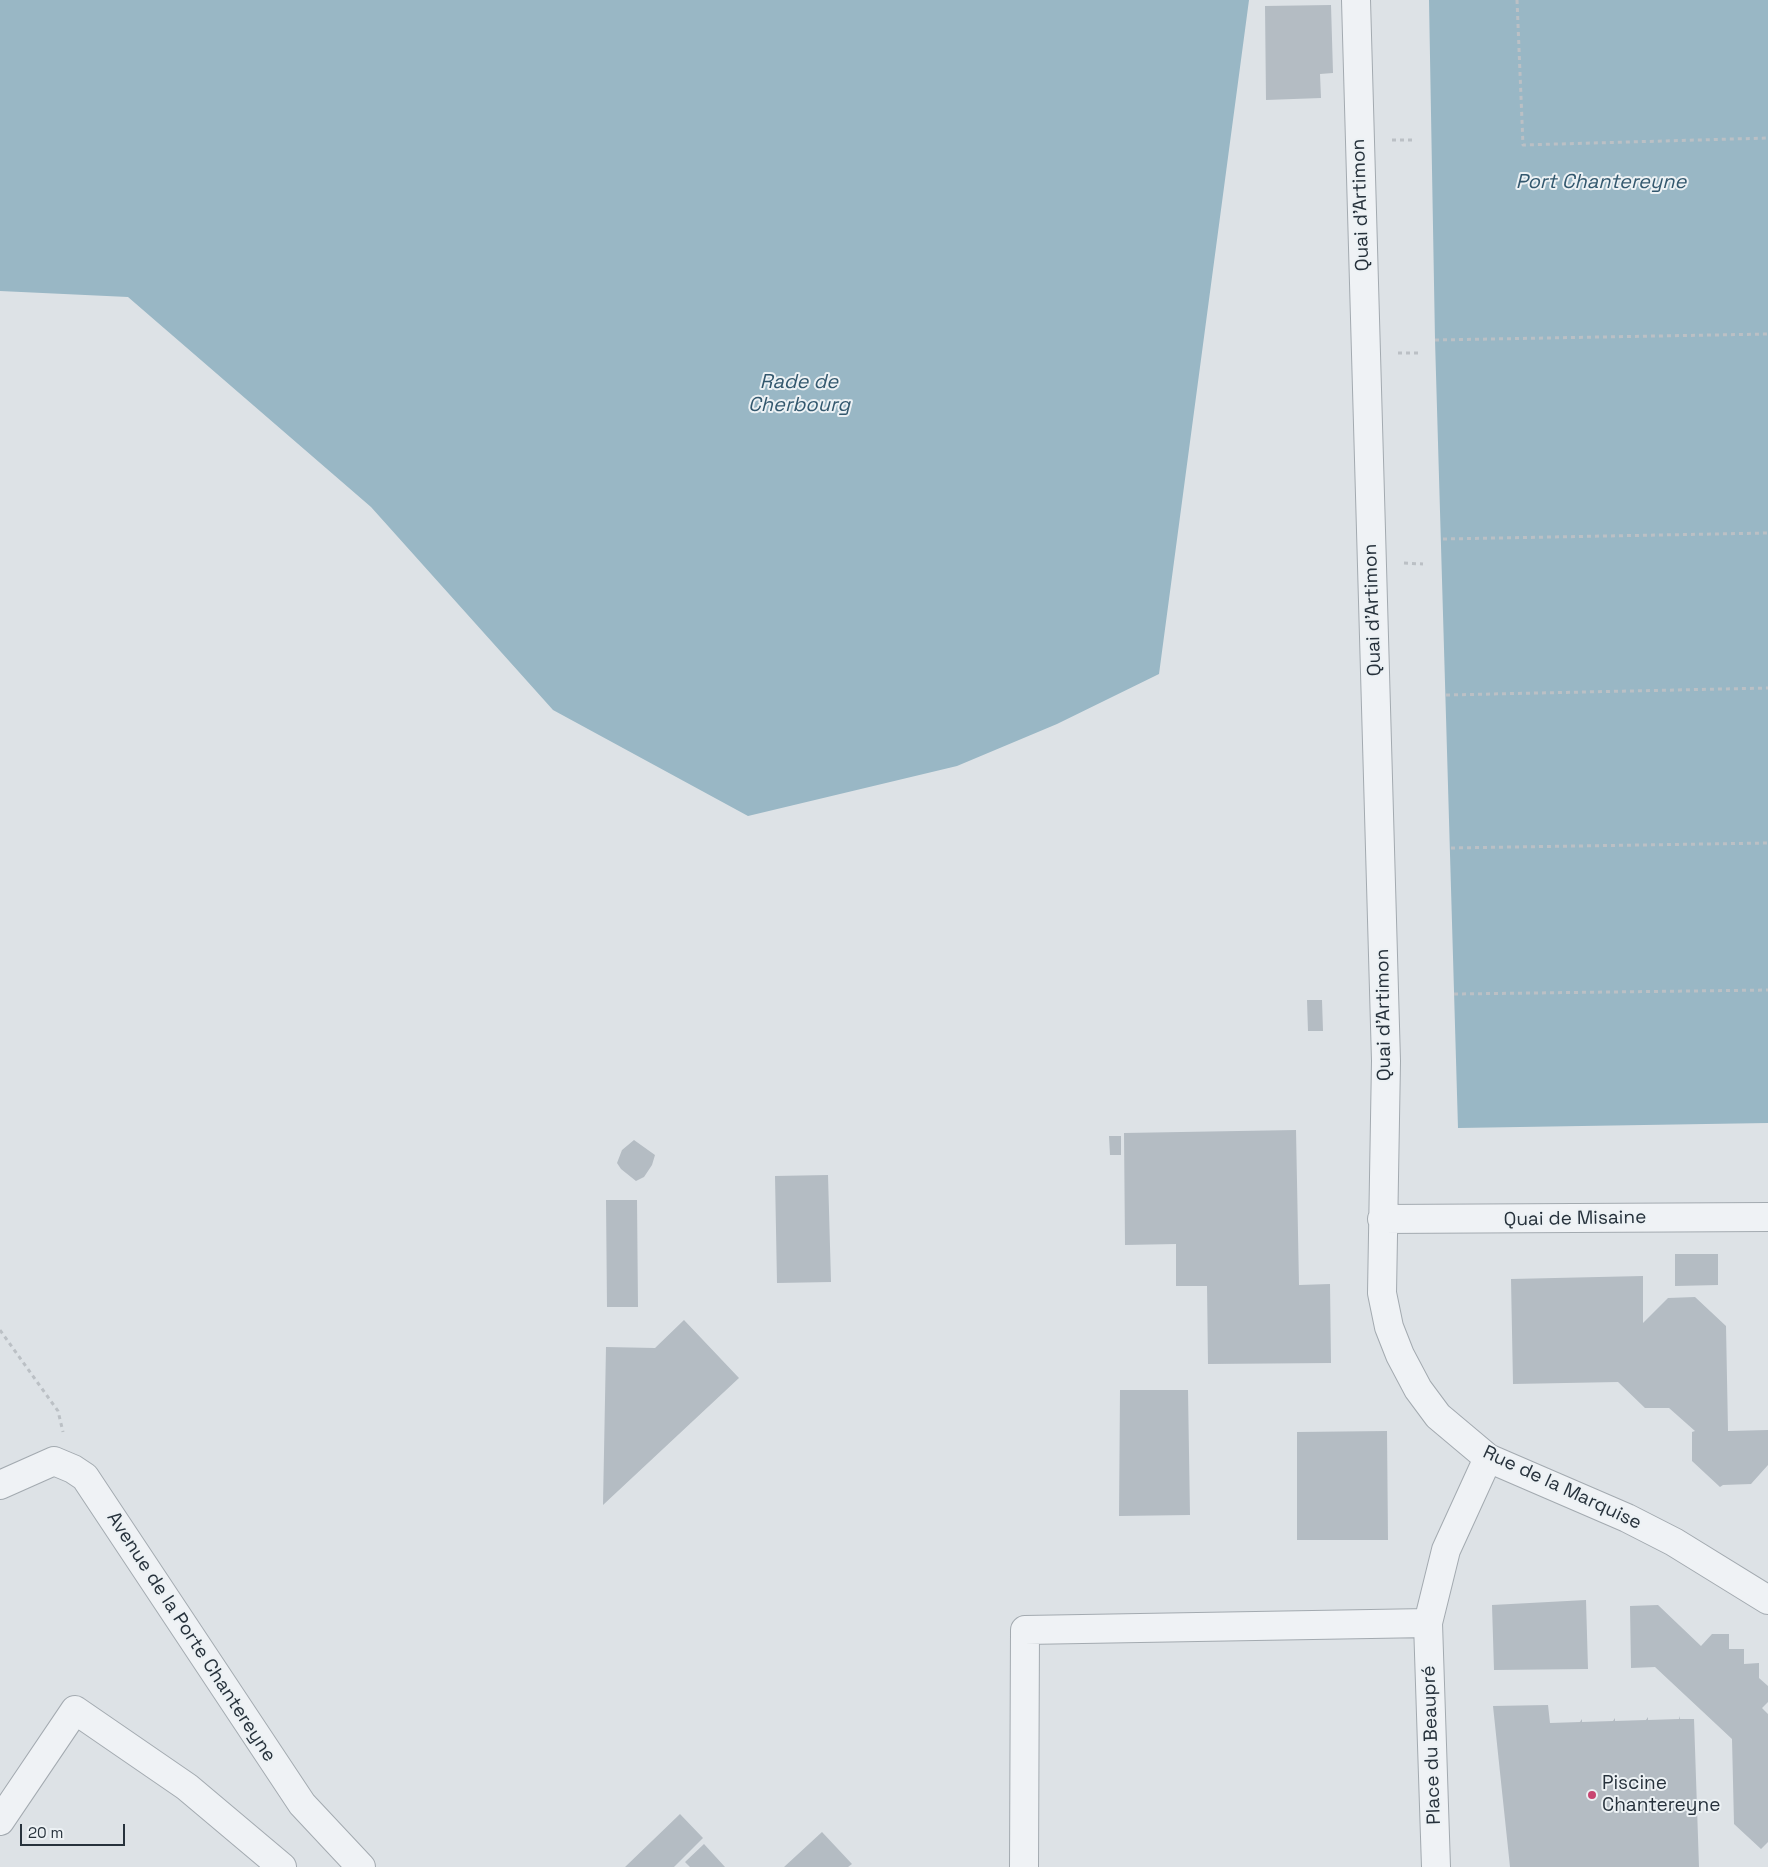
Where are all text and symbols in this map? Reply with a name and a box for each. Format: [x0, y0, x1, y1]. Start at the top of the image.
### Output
street label: Quai d’Artimon [1347, 138, 1375, 272]
water label: Port Chantereyne [1516, 171, 1686, 195]
water label: Rade de Cherbourg [748, 371, 850, 418]
street label: Quai d’Artimon [1359, 543, 1387, 677]
street label: Quai d’Artimon [1371, 949, 1397, 1081]
street label: Quai de Misaine [1503, 1206, 1647, 1232]
street label: Rue de la Marquise [1479, 1441, 1645, 1535]
street label: Avenue de la Porte Chantereyne [101, 1508, 281, 1766]
street label: Place du Beaupré [1418, 1665, 1446, 1825]
place label: Piscine Chantereyne [1602, 1773, 1720, 1817]
marker: Piscine Chantereyne [1586, 1789, 1598, 1801]
scale bar [22, 1814, 128, 1846]
text: 20 m [28, 1823, 63, 1842]

